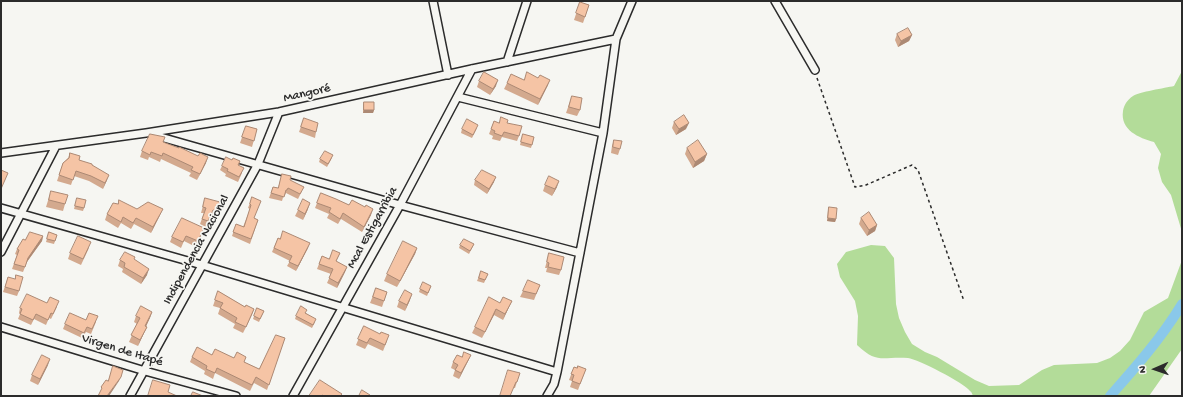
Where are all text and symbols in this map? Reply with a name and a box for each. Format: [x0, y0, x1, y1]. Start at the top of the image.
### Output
street label: Mangoré [282, 81, 332, 107]
street label: Mcal Estigarribia [344, 184, 402, 272]
street label: Indipendencia Nacional [160, 192, 234, 308]
street label: Virgen de Itapé [79, 331, 165, 371]
north arrow [1135, 349, 1175, 389]
text: N [1137, 366, 1149, 373]

